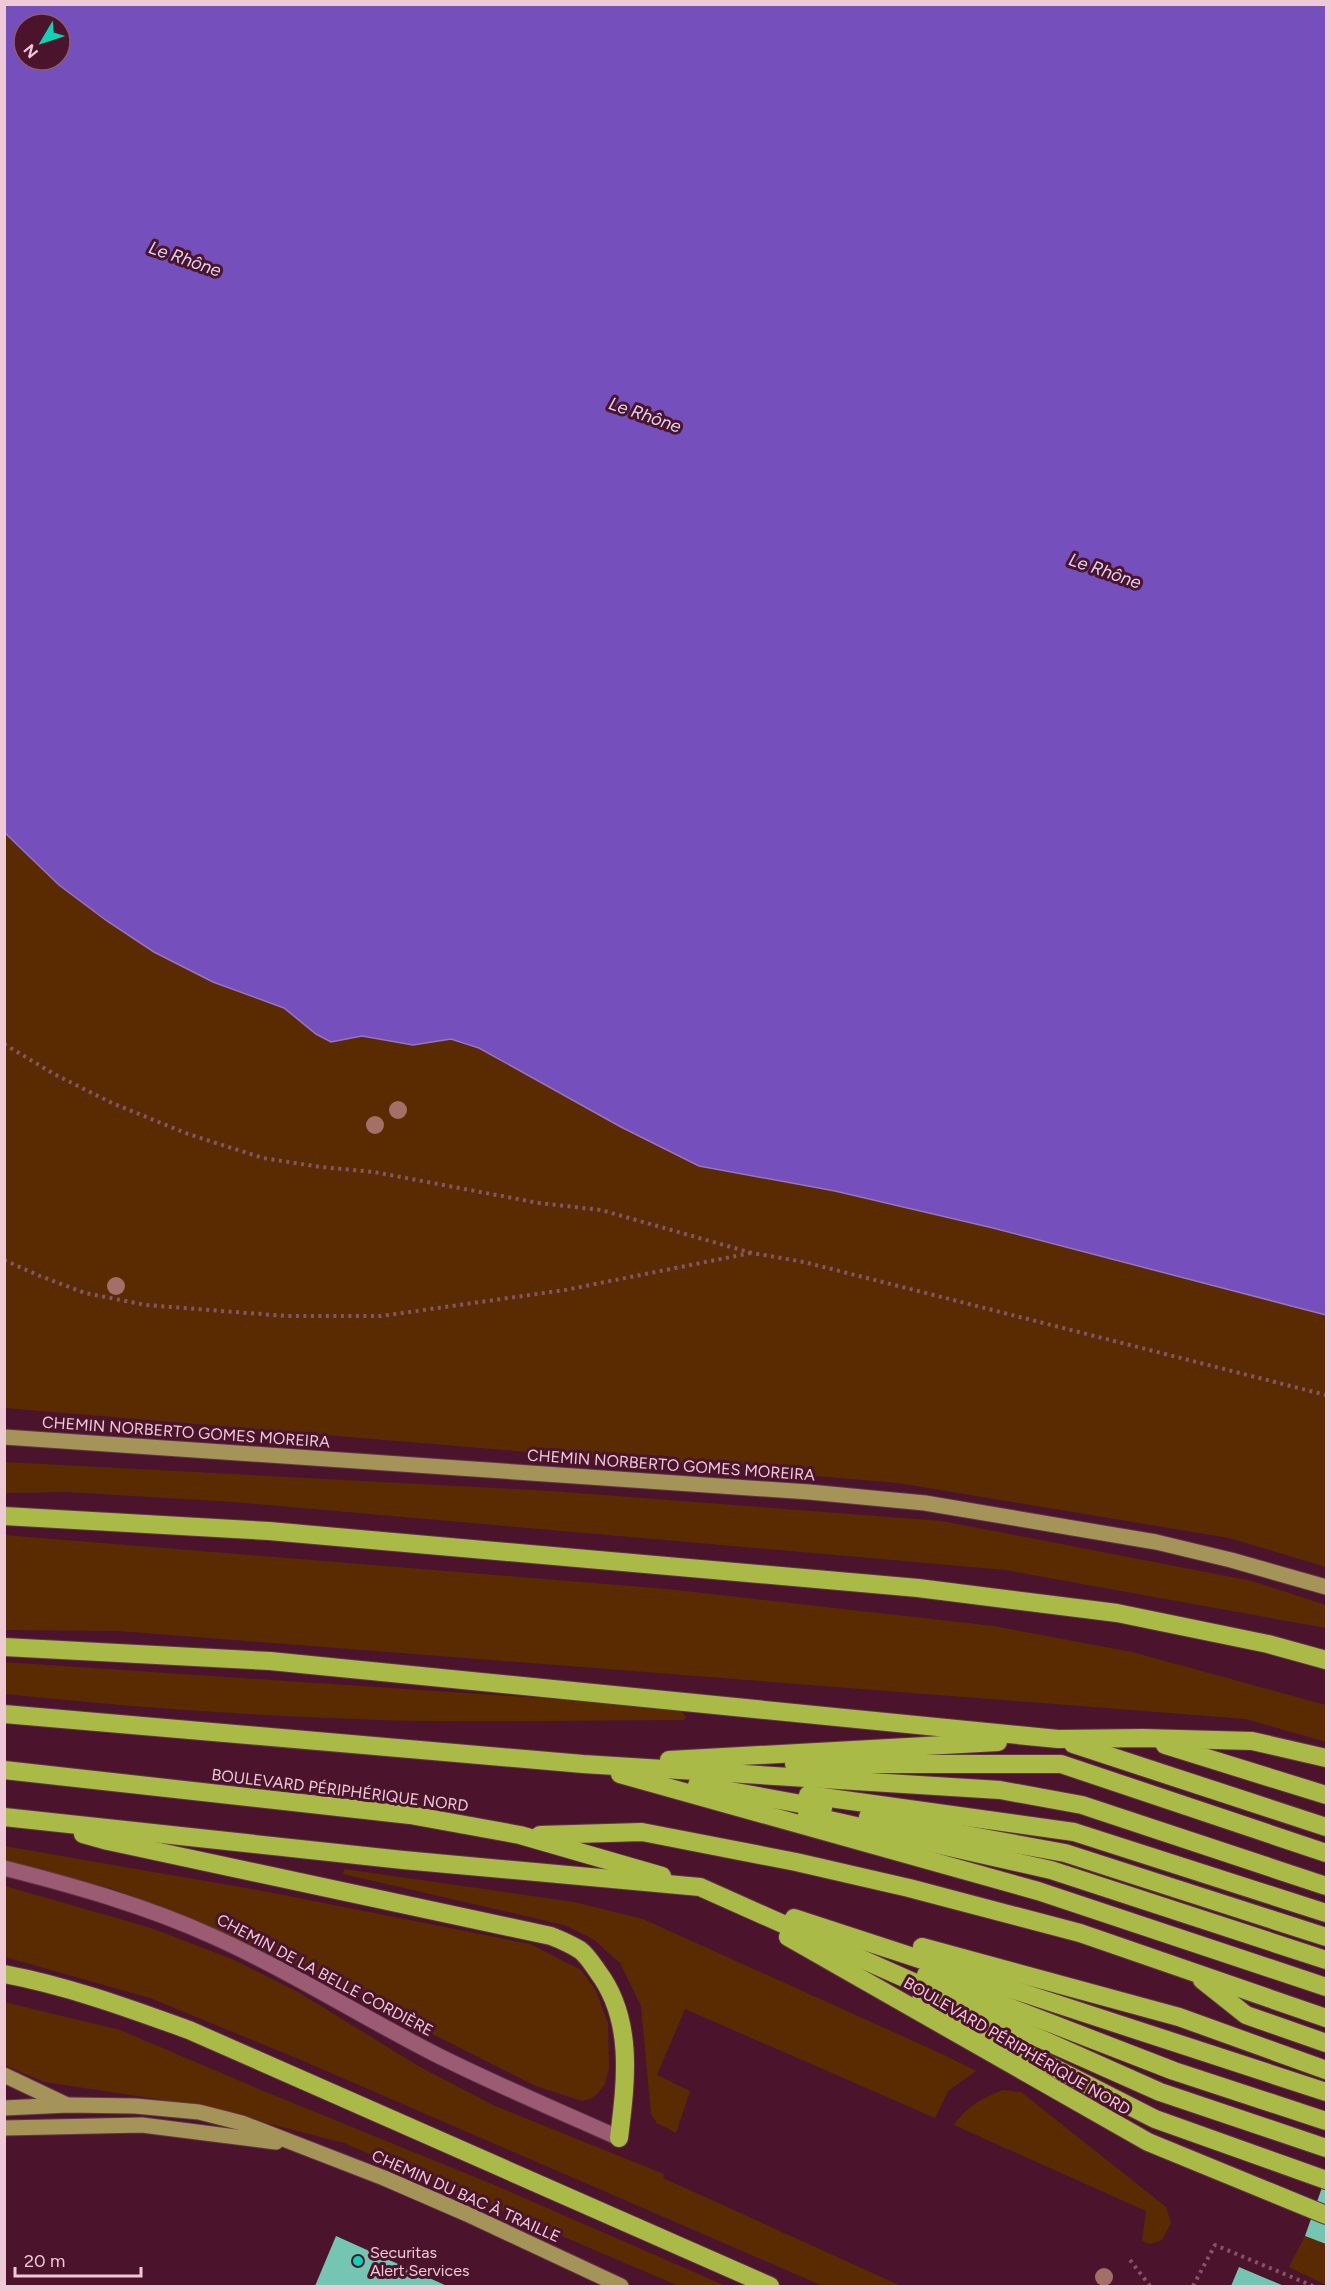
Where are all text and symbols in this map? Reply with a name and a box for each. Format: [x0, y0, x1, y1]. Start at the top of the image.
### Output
north arrow [12, 12, 72, 72]
text: N [19, 40, 42, 62]
water label: Le Rhône [146, 236, 224, 282]
water label: Le Rhône [606, 392, 684, 438]
water label: Le Rhône [1066, 548, 1144, 594]
street label: CHEMIN NORBERTO GOMES MOREIRA [41, 1412, 331, 1452]
street label: CHEMIN NORBERTO GOMES MOREIRA [526, 1445, 816, 1485]
street label: BOULEVARD PÉRIPHÉRIQUE NORD [210, 1765, 470, 1815]
street label: CHEMIN DE LA BELLE CORDIÈRE [214, 1910, 436, 2040]
street label: BOULEVARD PÉRIPHÉRIQUE NORD [900, 1973, 1134, 2119]
street label: CHEMIN DU BAC À TRAILLE [369, 2146, 563, 2246]
scale bar [15, 2240, 141, 2278]
place label: Securitas Alert Services [370, 2243, 469, 2280]
text: 20 m [24, 2250, 65, 2272]
marker: Securitas Alert Services [351, 2254, 365, 2268]

